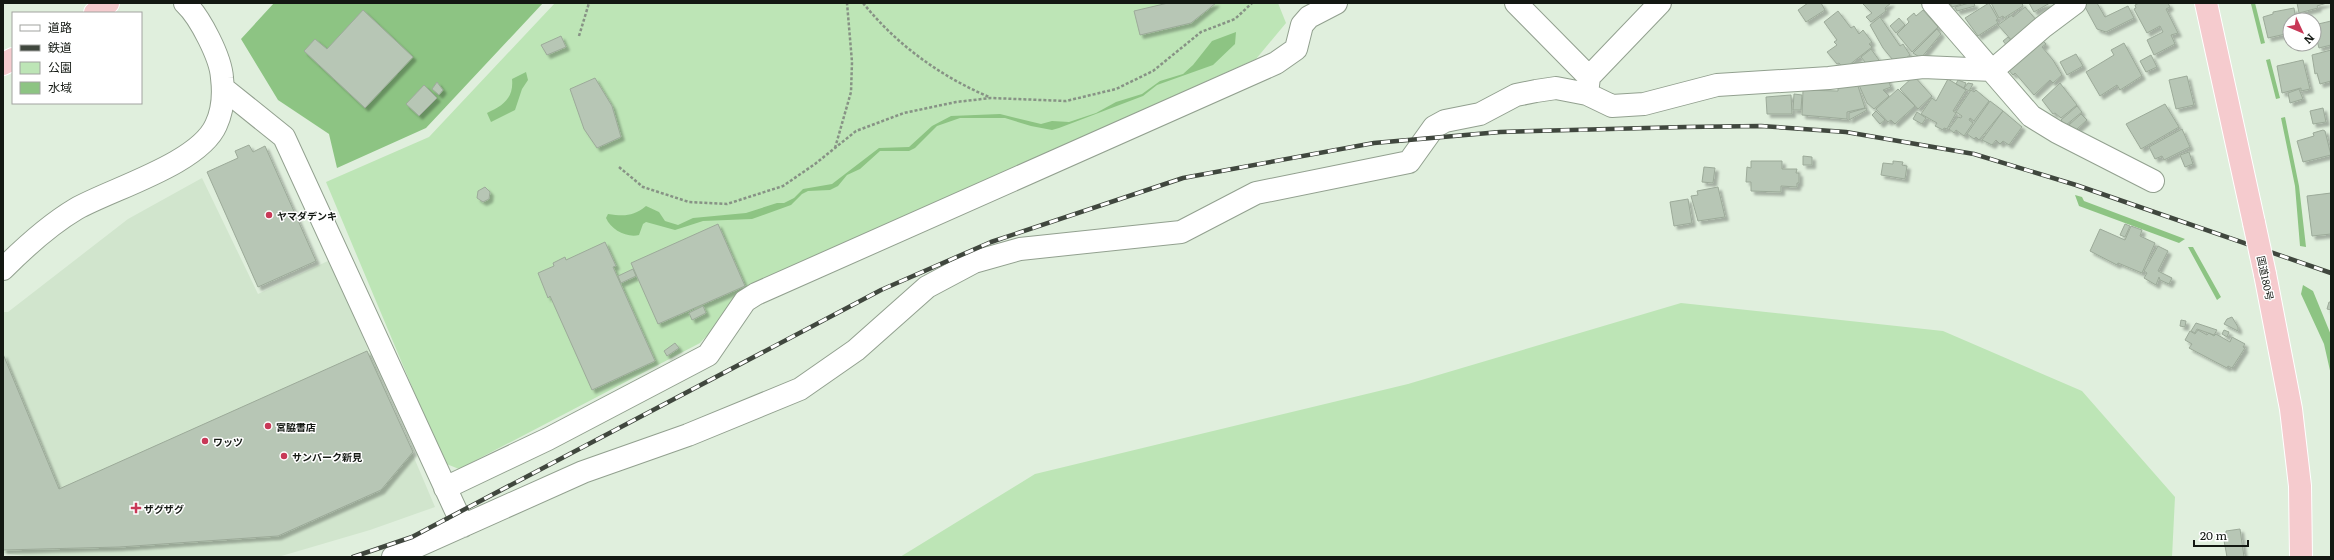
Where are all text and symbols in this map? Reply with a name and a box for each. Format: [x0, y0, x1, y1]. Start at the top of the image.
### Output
legend [12, 12, 142, 104]
north arrow [2282, 12, 2322, 52]
text: 道路 [48, 18, 72, 36]
text: N [2301, 31, 2319, 49]
text: 鉄道 [48, 38, 72, 56]
text: 公園 [48, 58, 72, 76]
text: 水域 [48, 78, 72, 96]
place label: ヤマダデンキ [277, 208, 337, 223]
marker: ヤマダデンキ [264, 210, 274, 220]
street label: 国道180号 [2254, 254, 2278, 302]
place label: 宮脇書店 [276, 419, 316, 434]
marker: 宮脇書店 [263, 421, 273, 431]
place label: ワッツ [213, 434, 243, 449]
marker: ワッツ [200, 436, 210, 446]
place label: サンパーク新見 [292, 449, 362, 464]
marker: サンパーク新見 [279, 451, 289, 461]
place label: ザグザグ [144, 501, 184, 516]
marker: ザグザグ [131, 503, 141, 513]
scale bar [2194, 522, 2248, 548]
text: 20 m [2200, 526, 2227, 544]

